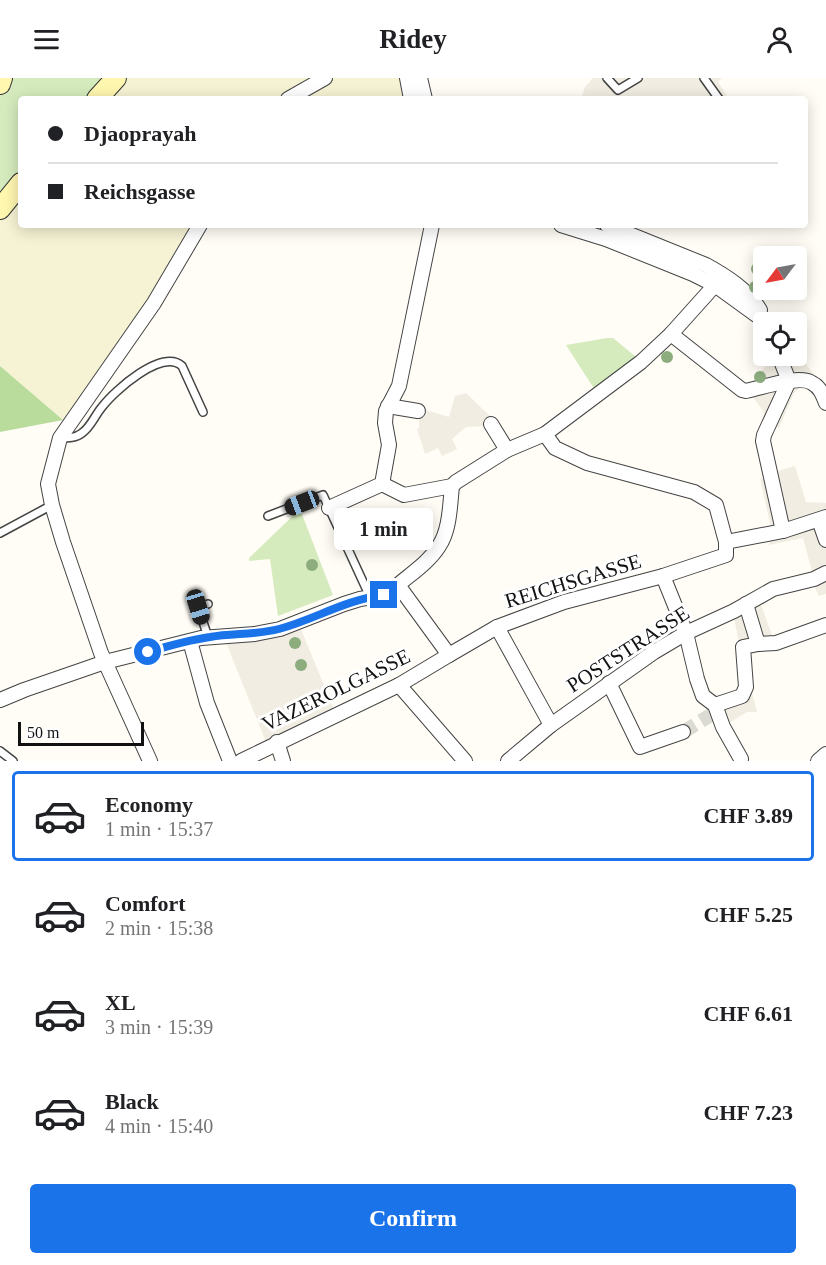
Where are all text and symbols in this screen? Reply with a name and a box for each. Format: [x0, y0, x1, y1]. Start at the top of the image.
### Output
icon: menu [30, 23, 63, 56]
icon: person [763, 23, 796, 56]
text: Ridey [379, 24, 447, 54]
text: Djaoprayah [84, 121, 196, 146]
text: Reichsgasse [84, 179, 195, 204]
north arrow [753, 246, 807, 300]
map controls [753, 246, 807, 366]
button: locate [753, 312, 807, 366]
car [282, 488, 322, 518]
callout: 1 min [334, 508, 434, 550]
text: 1 min [359, 518, 408, 540]
street label: REICHSGASSE [502, 549, 644, 613]
route end [370, 581, 397, 608]
car [184, 587, 212, 627]
street label: POSTSTRASSE [562, 600, 694, 698]
route start [134, 638, 161, 665]
street label: VAZEROLGASSE [258, 644, 414, 736]
scale bar [18, 719, 144, 746]
text: 50 m [27, 724, 59, 741]
icon: car [33, 789, 87, 843]
text: Economy [105, 792, 193, 817]
text: CHF 3.89 [703, 803, 793, 828]
text: 1 min · 15:37 [105, 818, 213, 840]
icon: car [33, 888, 87, 942]
text: Comfort [105, 891, 186, 916]
text: CHF 5.25 [703, 902, 793, 927]
text: 2 min · 15:38 [105, 917, 213, 939]
icon: car [33, 987, 87, 1041]
text: XL [105, 990, 136, 1015]
text: CHF 6.61 [703, 1001, 793, 1026]
text: 3 min · 15:39 [105, 1016, 213, 1038]
icon: car [33, 1086, 87, 1140]
text: Black [105, 1089, 159, 1114]
text: CHF 7.23 [703, 1100, 793, 1125]
text: 4 min · 15:40 [105, 1115, 213, 1137]
button: Confirm [30, 1184, 796, 1253]

